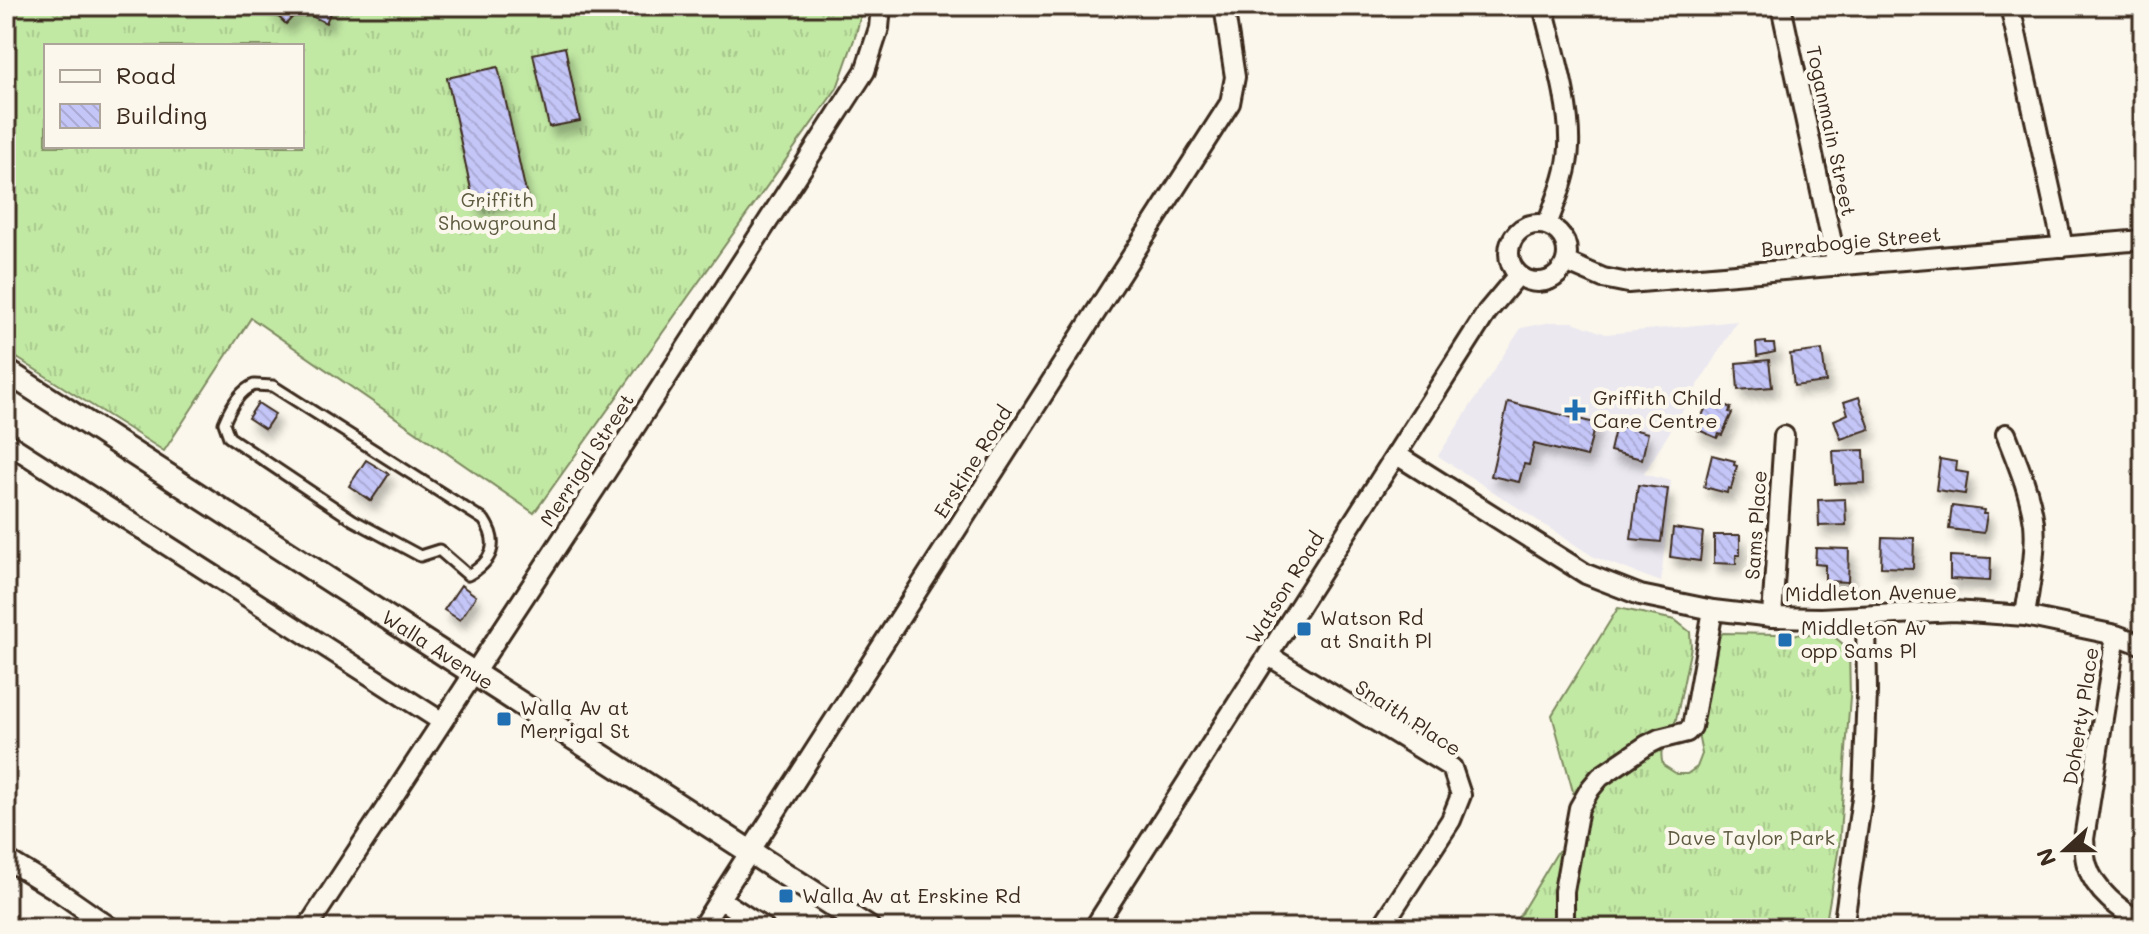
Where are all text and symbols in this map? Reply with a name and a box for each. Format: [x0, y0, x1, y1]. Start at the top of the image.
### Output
street label: Toganmain Street [1801, 43, 1863, 219]
legend [44, 44, 304, 148]
text: Road [116, 59, 176, 90]
text: Building [116, 99, 207, 130]
park label: Griffith Showground [438, 186, 556, 235]
street label: Burrabogie Street [1760, 220, 1942, 262]
place label: Griffith Child Care Centre [1593, 384, 1722, 433]
street label: Merrigal Street [533, 388, 639, 531]
marker: Griffith Child Care Centre [1564, 399, 1586, 421]
street label: Erskine Road [927, 400, 1017, 522]
street label: Sams Place [1738, 469, 1772, 581]
street label: Watson Road [1239, 526, 1329, 649]
street label: Middleton Avenue [1785, 577, 1957, 607]
street label: Walla Avenue [377, 603, 499, 695]
place label: Watson Rd at Snaith Pl [1320, 604, 1432, 653]
place label: Middleton Av opp Sams Pl [1801, 614, 1926, 663]
marker: Watson Rd at Snaith Pl [1295, 620, 1313, 638]
marker: Middleton Av opp Sams Pl [1776, 631, 1794, 649]
street label: Doherty Place [2056, 645, 2104, 786]
street label: Snaith Place [1351, 673, 1466, 761]
place label: Walla Av at Merrigal St [520, 694, 630, 743]
marker: Walla Av at Merrigal St [495, 710, 513, 728]
north arrow [2025, 810, 2105, 890]
park label: Dave Taylor Park [1667, 824, 1835, 850]
text: N [2029, 844, 2062, 870]
place label: Walla Av at Erskine Rd [802, 882, 1021, 908]
marker: Walla Av at Erskine Rd [777, 887, 795, 905]

